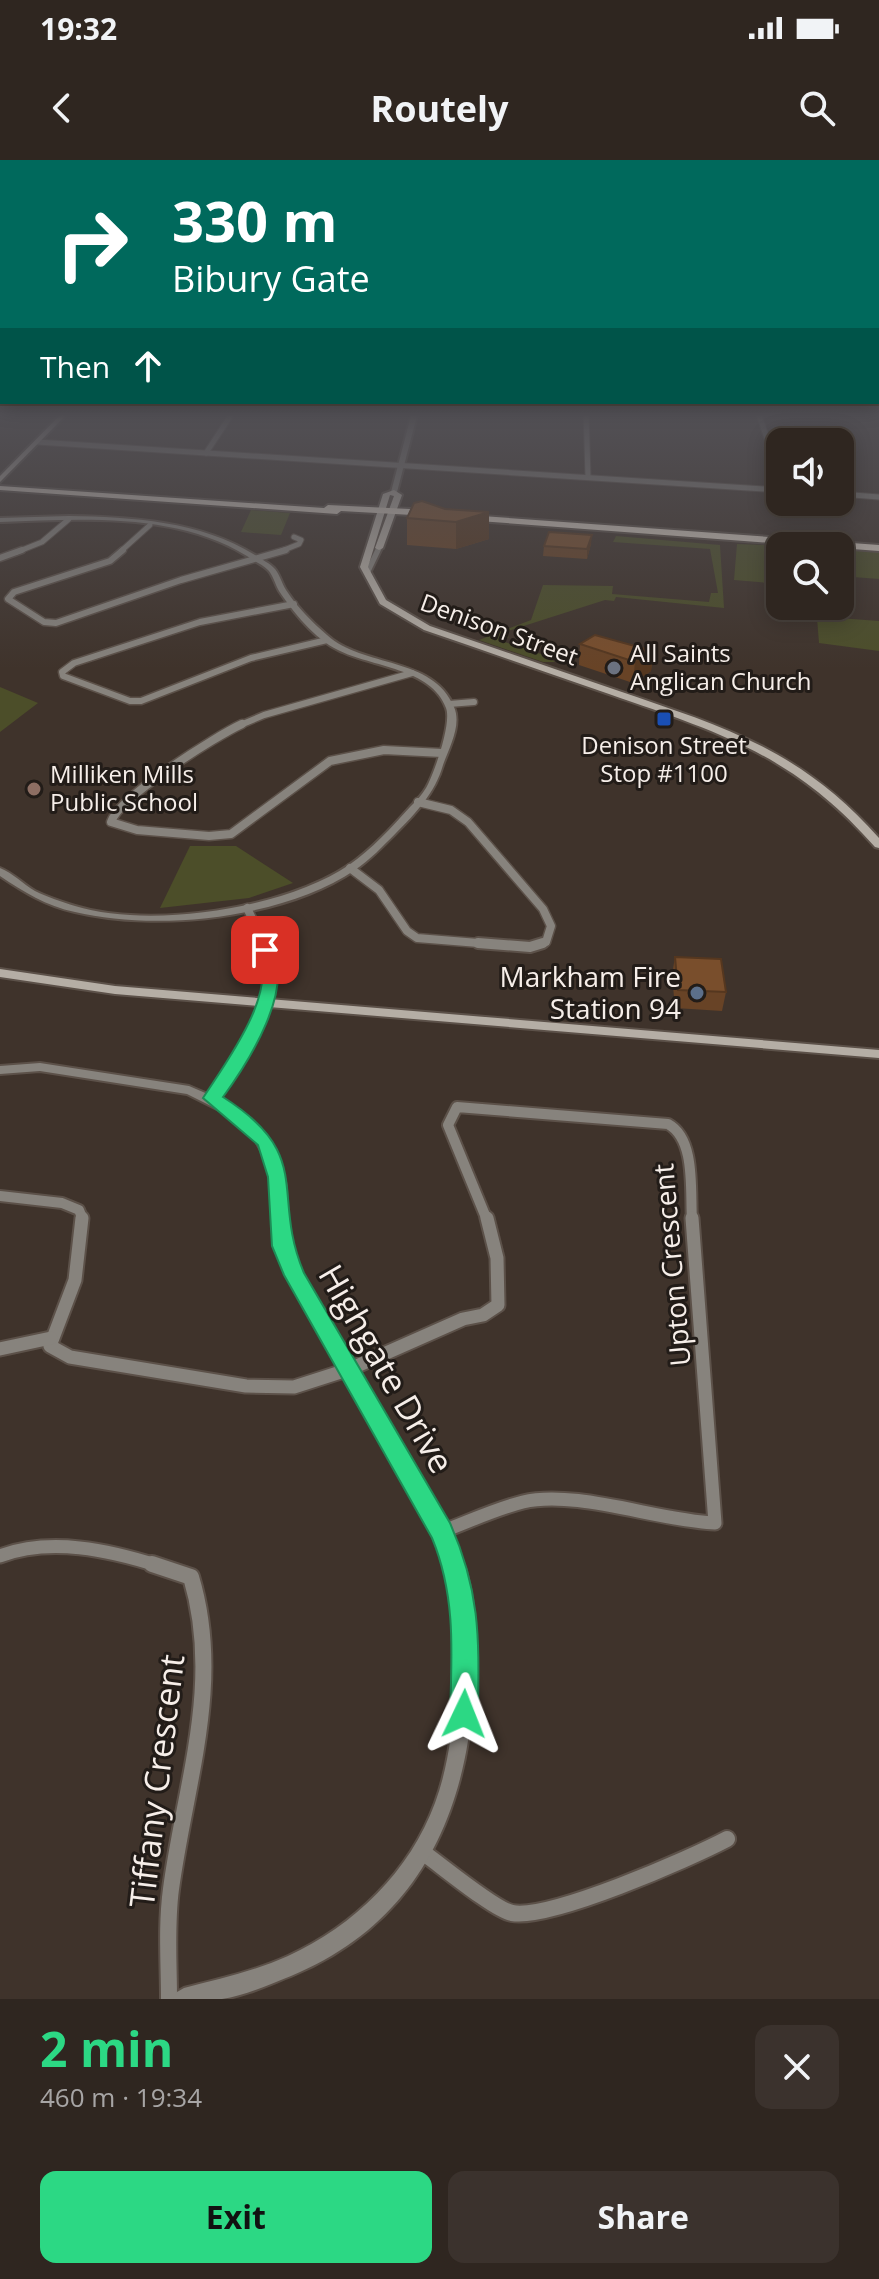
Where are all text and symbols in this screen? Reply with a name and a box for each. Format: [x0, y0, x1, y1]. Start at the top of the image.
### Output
text: 19:32 [40, 8, 117, 49]
text: Routely [370, 84, 509, 133]
icon: back [40, 86, 84, 130]
icon: search [795, 86, 839, 130]
text: 330 m [172, 182, 338, 258]
icon: right [40, 192, 144, 296]
text: Bibury Gate [172, 254, 370, 303]
icon: ahead [126, 344, 170, 388]
text: Then [40, 346, 110, 387]
map controls [766, 428, 854, 620]
button: sound [766, 428, 854, 516]
button: search [766, 532, 854, 620]
street label: Denison Street [416, 585, 583, 672]
place label: All Saints Anglican Church [630, 636, 811, 697]
marker: All Saints Anglican Church [605, 659, 623, 677]
marker: Denison Street Stop #1100 [655, 710, 673, 728]
place label: Denison Street Stop #1100 [581, 728, 747, 789]
place label: Milliken Mills Public School [50, 757, 198, 818]
marker: Milliken Mills Public School [25, 780, 43, 798]
pin [231, 916, 299, 984]
icon: arrive [243, 928, 287, 972]
place label: Markham Fire Station 94 [499, 957, 681, 1027]
marker: Markham Fire Station 94 [688, 984, 706, 1002]
street label: Upton Crescent [643, 1162, 699, 1368]
street label: Highgate Drive [309, 1256, 465, 1481]
street label: Tiffany Crescent [118, 1652, 194, 1910]
position arrow [422, 1672, 506, 1756]
text: 2 min [40, 2016, 173, 2081]
button: close [755, 2025, 839, 2109]
text: 460 m · 19:34 [40, 2079, 202, 2115]
button: Exit [40, 2171, 432, 2263]
button: Share [448, 2171, 839, 2263]

